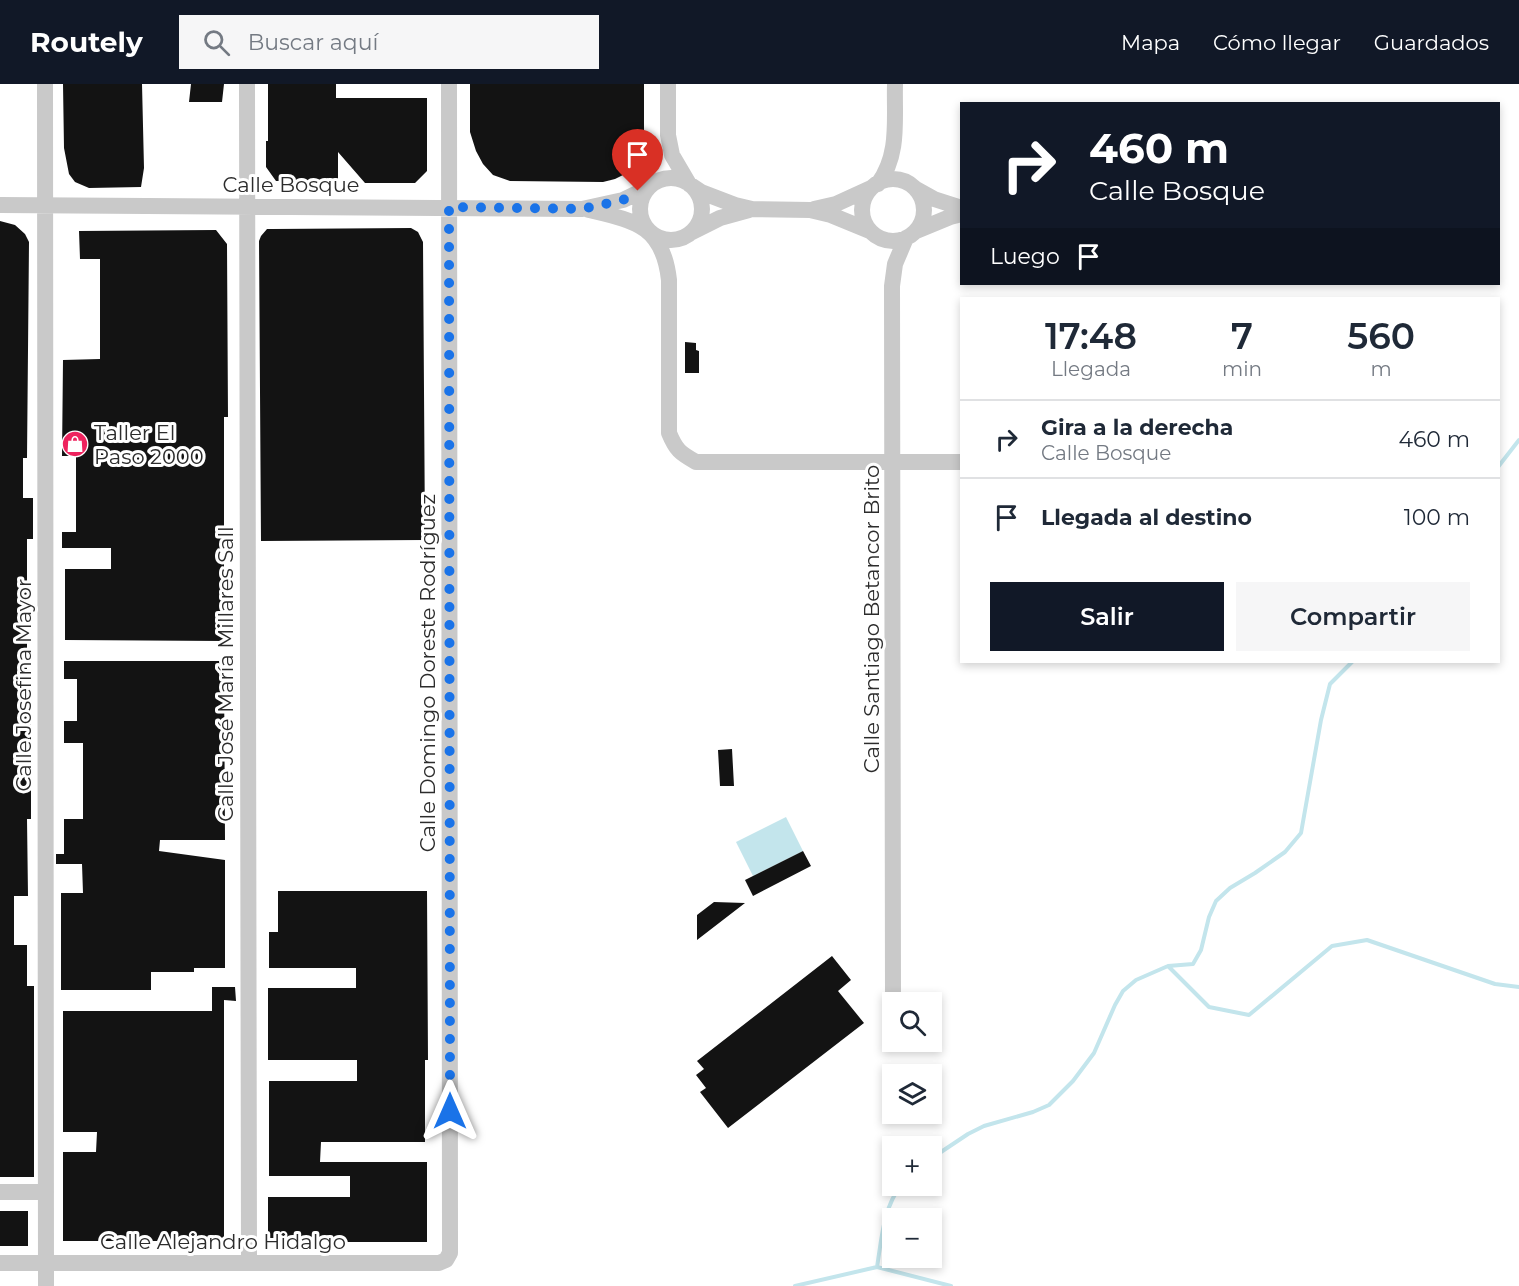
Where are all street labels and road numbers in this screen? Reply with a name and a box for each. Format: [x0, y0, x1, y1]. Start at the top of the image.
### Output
street label: Calle Bosque [223, 172, 359, 197]
street label: Calle Santiago Betancor Brito [859, 465, 884, 773]
street label: Calle Domingo Doreste Rodríguez [415, 494, 440, 852]
street label: Calle José María Millares Sall [213, 526, 238, 822]
street label: Calle Josefina Mayor [11, 579, 36, 791]
street label: Calle Alejandro Hidalgo [100, 1229, 346, 1254]

